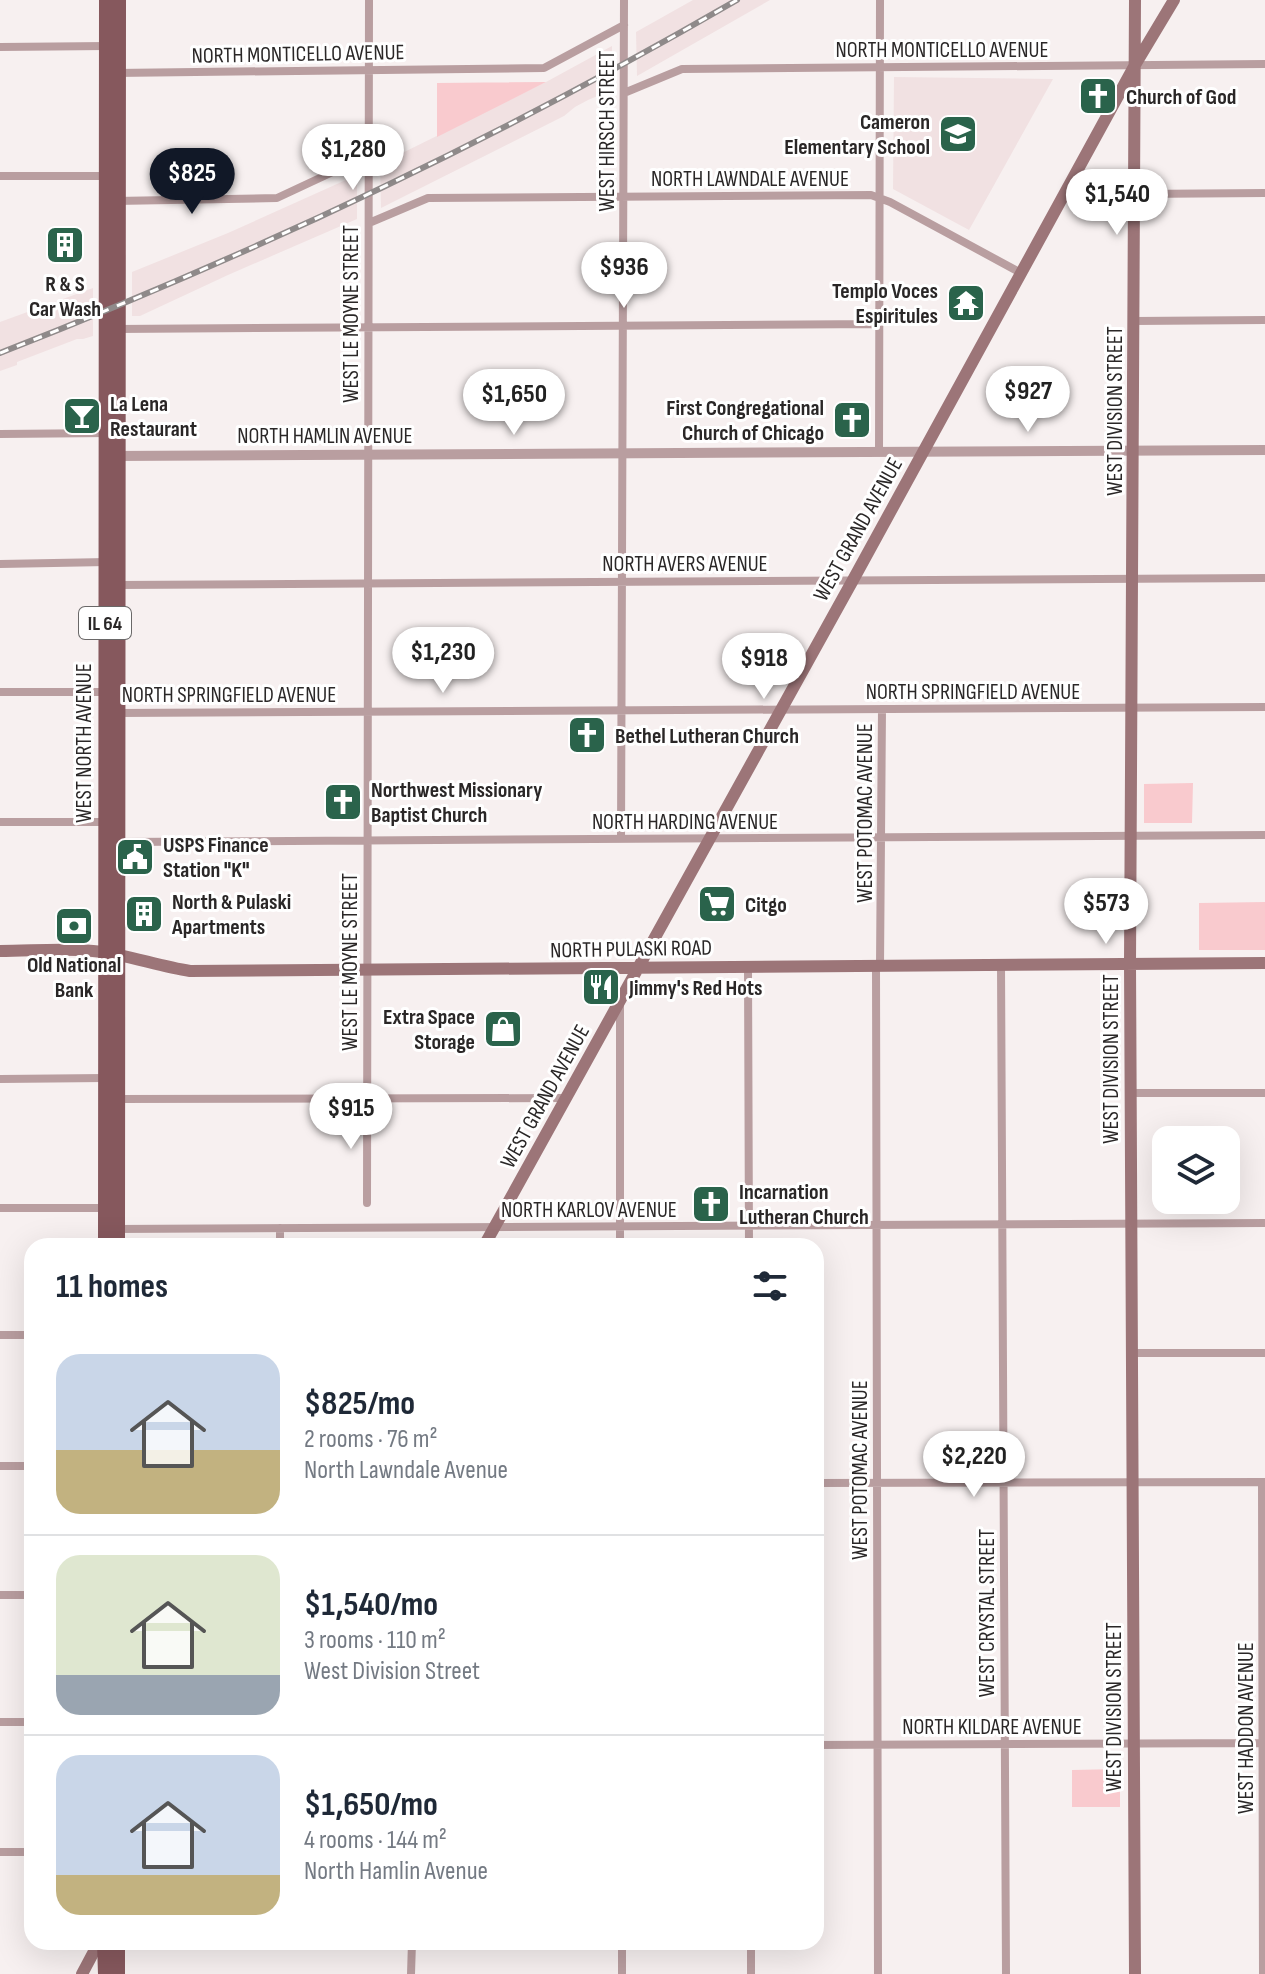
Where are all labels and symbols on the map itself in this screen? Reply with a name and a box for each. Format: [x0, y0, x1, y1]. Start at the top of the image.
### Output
street label: NORTH MONTICELLO AVENUE [836, 37, 1048, 64]
street label: NORTH MONTICELLO AVENUE [191, 39, 405, 70]
street label: WEST HIRSCH STREET [594, 50, 621, 212]
church icon: Church of God [1077, 75, 1119, 117]
place label: Church of God [1126, 84, 1236, 111]
place label: Cameron Elementary School [784, 109, 930, 161]
school or university icon: Cameron Elementary School [937, 113, 979, 155]
pin: $1,280 [288, 124, 418, 192]
pin: $825 [145, 148, 239, 216]
street label: NORTH LAWNDALE AVENUE [651, 166, 849, 193]
pin: $1,540 [1052, 169, 1182, 237]
building icon: R & S Car Wash [44, 224, 86, 266]
street label: WEST LE MOYNE STREET [338, 225, 365, 403]
pin: $936 [577, 242, 671, 310]
place label: R & S Car Wash [29, 271, 101, 323]
place label: Templo Voces Espiritules [832, 278, 938, 330]
temple icon: Templo Voces Espiritules [945, 282, 987, 324]
street label: WEST DIVISION STREET [1102, 326, 1129, 496]
pin: $927 [981, 366, 1075, 434]
pin: $1,650 [449, 369, 579, 437]
place label: La Lena Restaurant [110, 391, 197, 443]
bar icon: La Lena Restaurant [61, 395, 103, 437]
place label: First Congregational Church of Chicago [666, 395, 824, 447]
church icon: First Congregational Church of Chicago [831, 399, 873, 441]
street label: NORTH HAMLIN AVENUE [237, 423, 413, 450]
street label: WEST GRAND AVENUE [808, 453, 909, 606]
street label: NORTH AVERS AVENUE [602, 551, 768, 578]
road number: IL 64 [79, 607, 131, 639]
pin: $1,230 [378, 627, 508, 695]
pin: $918 [717, 633, 811, 701]
street label: WEST NORTH AVENUE [71, 663, 98, 823]
street label: NORTH SPRINGFIELD AVENUE [866, 679, 1080, 706]
street label: NORTH SPRINGFIELD AVENUE [122, 682, 336, 709]
church icon: Bethel Lutheran Church [566, 714, 608, 756]
place label: Bethel Lutheran Church [615, 723, 799, 750]
street label: WEST POTOMAC AVENUE [852, 723, 879, 903]
place label: Northwest Missionary Baptist Church [371, 777, 542, 829]
church icon: Northwest Missionary Baptist Church [322, 781, 364, 823]
street label: NORTH HARDING AVENUE [592, 809, 778, 836]
place label: USPS Finance Station "K" [163, 832, 269, 884]
public building icon: USPS Finance Station "K" [114, 836, 156, 878]
street label: WEST LE MOYNE STREET [337, 873, 364, 1051]
pin: $573 [1059, 878, 1153, 946]
supermarket icon: Citgo [696, 883, 738, 925]
place label: North & Pulaski Apartments [171, 889, 291, 941]
place label: Citgo [745, 892, 787, 919]
building icon: North & Pulaski Apartments [123, 893, 165, 935]
bank icon: Old National Bank [53, 905, 95, 947]
street label: NORTH PULASKI ROAD [550, 935, 712, 964]
place label: Old National Bank [27, 952, 121, 1004]
restaurant icon: Jimmy's Red Hots [580, 966, 622, 1008]
street label: WEST DIVISION STREET [1098, 974, 1125, 1144]
place label: Jimmy's Red Hots [628, 975, 763, 1002]
place label: Extra Space Storage [383, 1004, 475, 1056]
shop icon: Extra Space Storage [482, 1008, 524, 1050]
street label: WEST GRAND AVENUE [495, 1020, 596, 1173]
pin: $915 [304, 1083, 398, 1151]
place label: Incarnation Lutheran Church [739, 1179, 869, 1231]
church icon: Incarnation Lutheran Church [690, 1183, 732, 1225]
street label: NORTH KARLOV AVENUE [501, 1197, 677, 1224]
street label: WEST POTOMAC AVENUE [847, 1380, 874, 1560]
pin: $2,220 [909, 1431, 1039, 1499]
street label: WEST CRYSTAL STREET [974, 1529, 1001, 1697]
street label: WEST DIVISION STREET [1101, 1622, 1128, 1792]
street label: WEST HADDON AVENUE [1233, 1642, 1260, 1814]
street label: NORTH KILDARE AVENUE [902, 1714, 1082, 1741]

